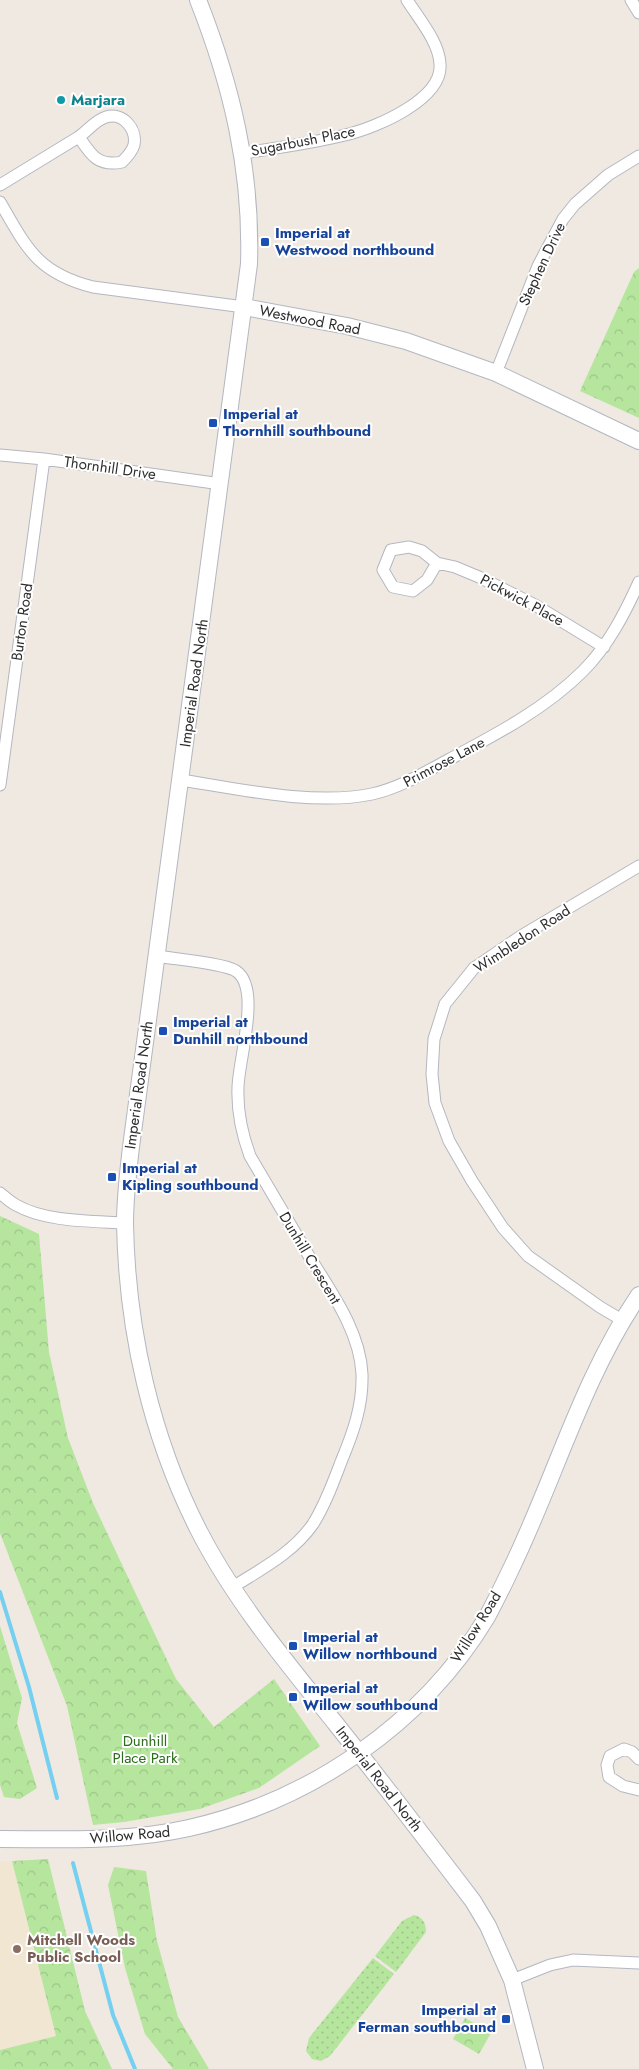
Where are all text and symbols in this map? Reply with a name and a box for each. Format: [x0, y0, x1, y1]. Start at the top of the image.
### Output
place label: Marjara [71, 89, 125, 111]
marker: Marjara [55, 94, 67, 106]
street label: Sugarbush Place [249, 120, 357, 162]
street label: Stephen Drive [513, 219, 571, 309]
place label: Imperial at Westwood northbound [275, 222, 434, 261]
marker: Imperial at Westwood northbound [259, 236, 271, 248]
street label: Westwood Road [257, 299, 363, 341]
place label: Imperial at Thornhill southbound [223, 403, 371, 442]
marker: Imperial at Thornhill southbound [207, 417, 219, 429]
street label: Thornhill Drive [63, 451, 158, 485]
street label: Pickwick Place [476, 569, 568, 631]
street label: Burton Road [6, 582, 38, 662]
street label: Imperial Road North [174, 618, 214, 748]
street label: Primrose Lane [399, 731, 489, 793]
street label: Wimbledon Road [469, 899, 575, 979]
place label: Imperial at Dunhill northbound [173, 1011, 308, 1050]
street label: Imperial Road North [119, 1020, 159, 1150]
marker: Imperial at Dunhill northbound [157, 1025, 169, 1037]
place label: Imperial at Kipling southbound [122, 1157, 259, 1196]
marker: Imperial at Kipling southbound [106, 1171, 118, 1183]
street label: Dunhill Crescent [274, 1208, 347, 1309]
street label: Willow Road [445, 1587, 507, 1667]
place label: Imperial at Willow northbound [303, 1626, 437, 1665]
marker: Imperial at Willow northbound [287, 1640, 299, 1652]
place label: Imperial at Willow southbound [303, 1677, 438, 1716]
marker: Imperial at Willow southbound [287, 1691, 299, 1703]
street label: Imperial Road North [331, 1721, 427, 1837]
park label: Dunhill Place Park [112, 1730, 178, 1769]
street label: Willow Road [89, 1821, 171, 1849]
place label: Mitchell Woods Public School [27, 1929, 135, 1968]
marker: Mitchell Woods Public School [11, 1943, 23, 1955]
place label: Imperial at Ferman southbound [358, 1999, 496, 2038]
marker: Imperial at Ferman southbound [500, 2013, 512, 2025]

